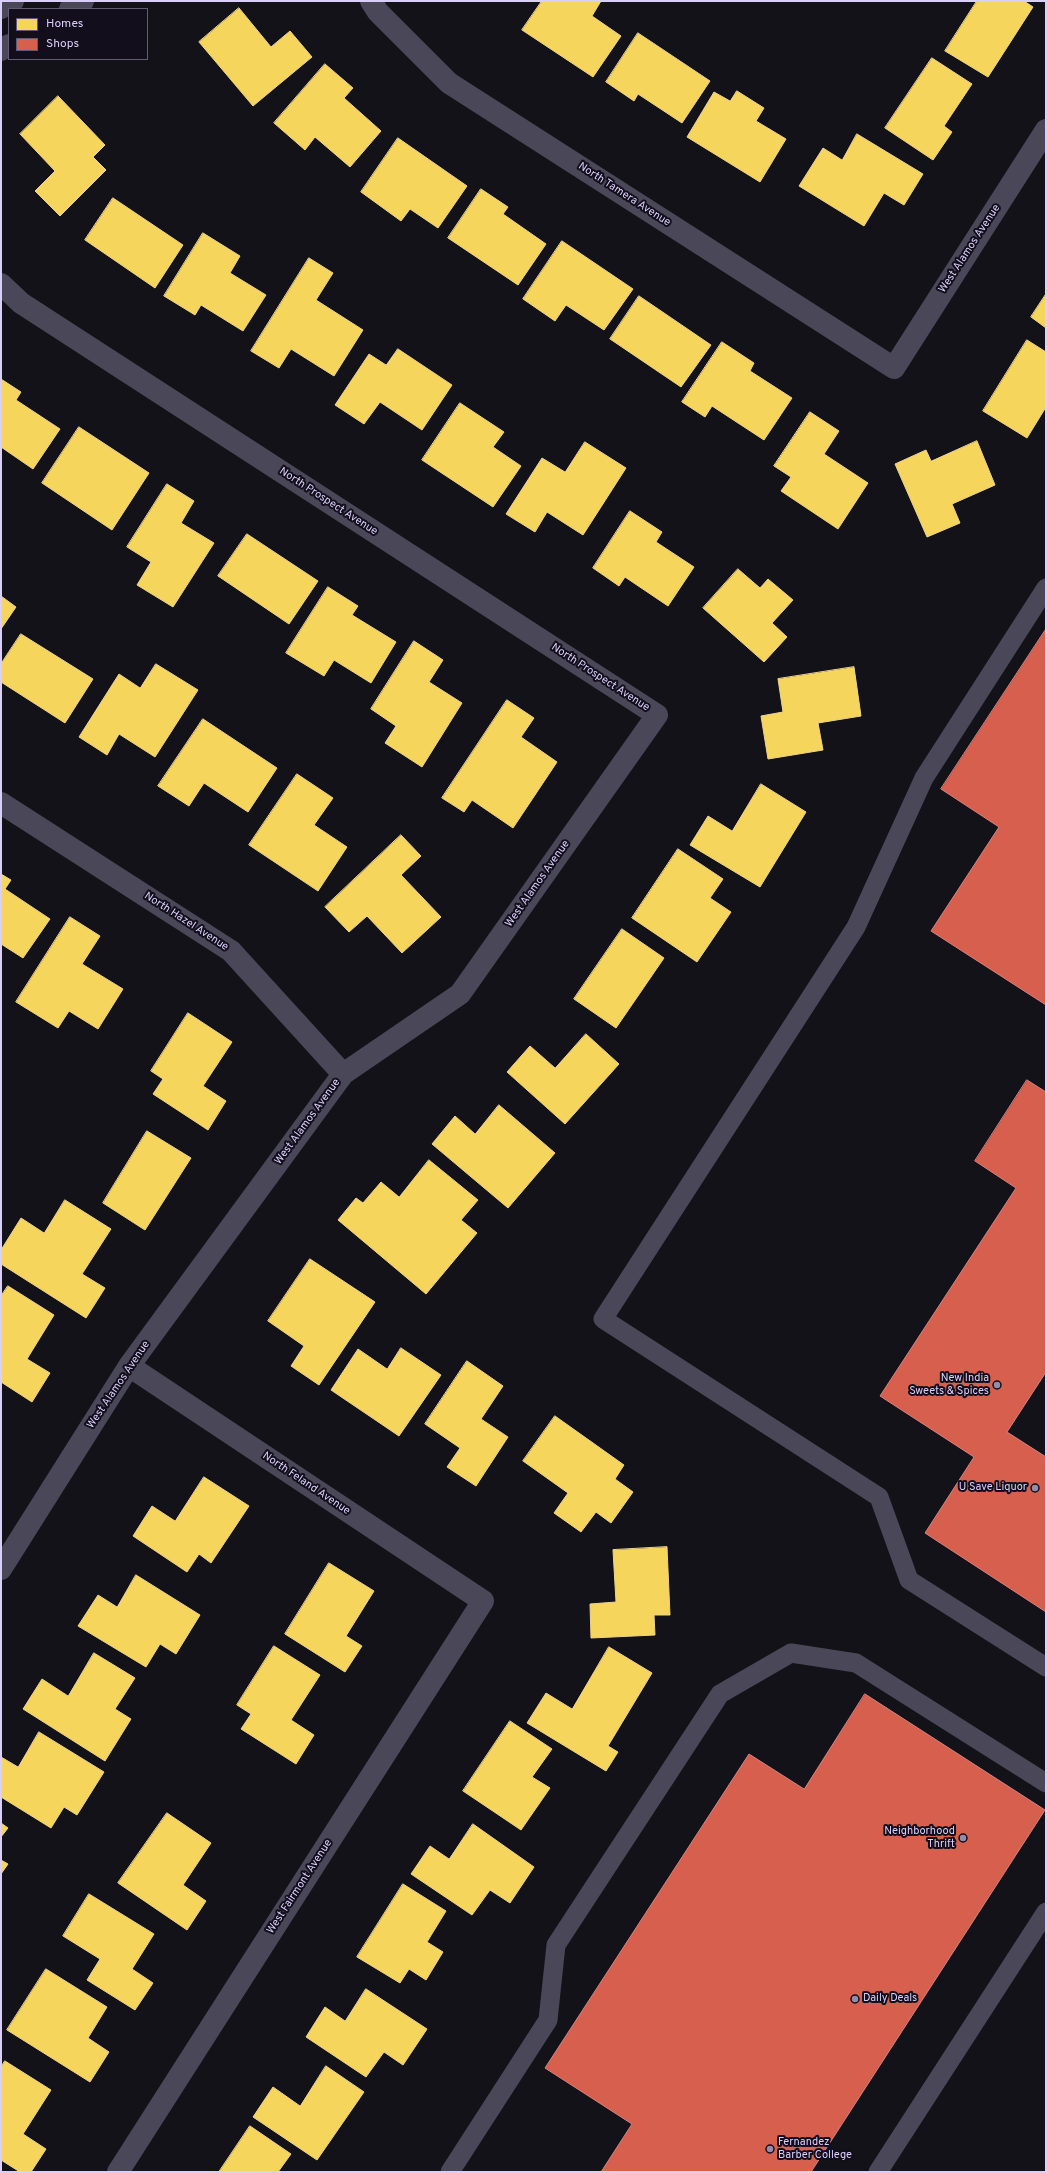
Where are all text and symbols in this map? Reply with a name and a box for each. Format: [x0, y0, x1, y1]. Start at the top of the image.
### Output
legend [8, 8, 148, 60]
text: Homes [46, 16, 83, 32]
text: Shops [46, 36, 79, 52]
street label: North Tamera Avenue [575, 160, 673, 230]
street label: West Alamos Avenue [936, 202, 1004, 296]
street label: North Prospect Avenue [276, 465, 380, 539]
street label: North Prospect Avenue [548, 641, 652, 715]
street label: West Alamos Avenue [503, 838, 573, 930]
street label: North Hazel Avenue [141, 890, 231, 954]
street label: West Alamos Avenue [272, 1076, 344, 1168]
street label: West Alamos Avenue [85, 1339, 153, 1431]
place label: New India Sweets & Spices [909, 1372, 989, 1398]
marker: New India Sweets & Spices [992, 1380, 1002, 1390]
street label: North Feland Avenue [260, 1450, 352, 1518]
place label: U Save Liquor [959, 1481, 1027, 1495]
marker: U Save Liquor [1030, 1483, 1040, 1493]
place label: Neighborhood Thrift [884, 1825, 955, 1851]
marker: Neighborhood Thrift [958, 1833, 968, 1843]
street label: West Fairmont Avenue [265, 1837, 335, 1937]
place label: Daily Deals [863, 1992, 917, 2006]
marker: Daily Deals [850, 1994, 860, 2004]
place label: Fernandez Barber College [778, 2136, 852, 2162]
marker: Fernandez Barber College [765, 2144, 775, 2154]

